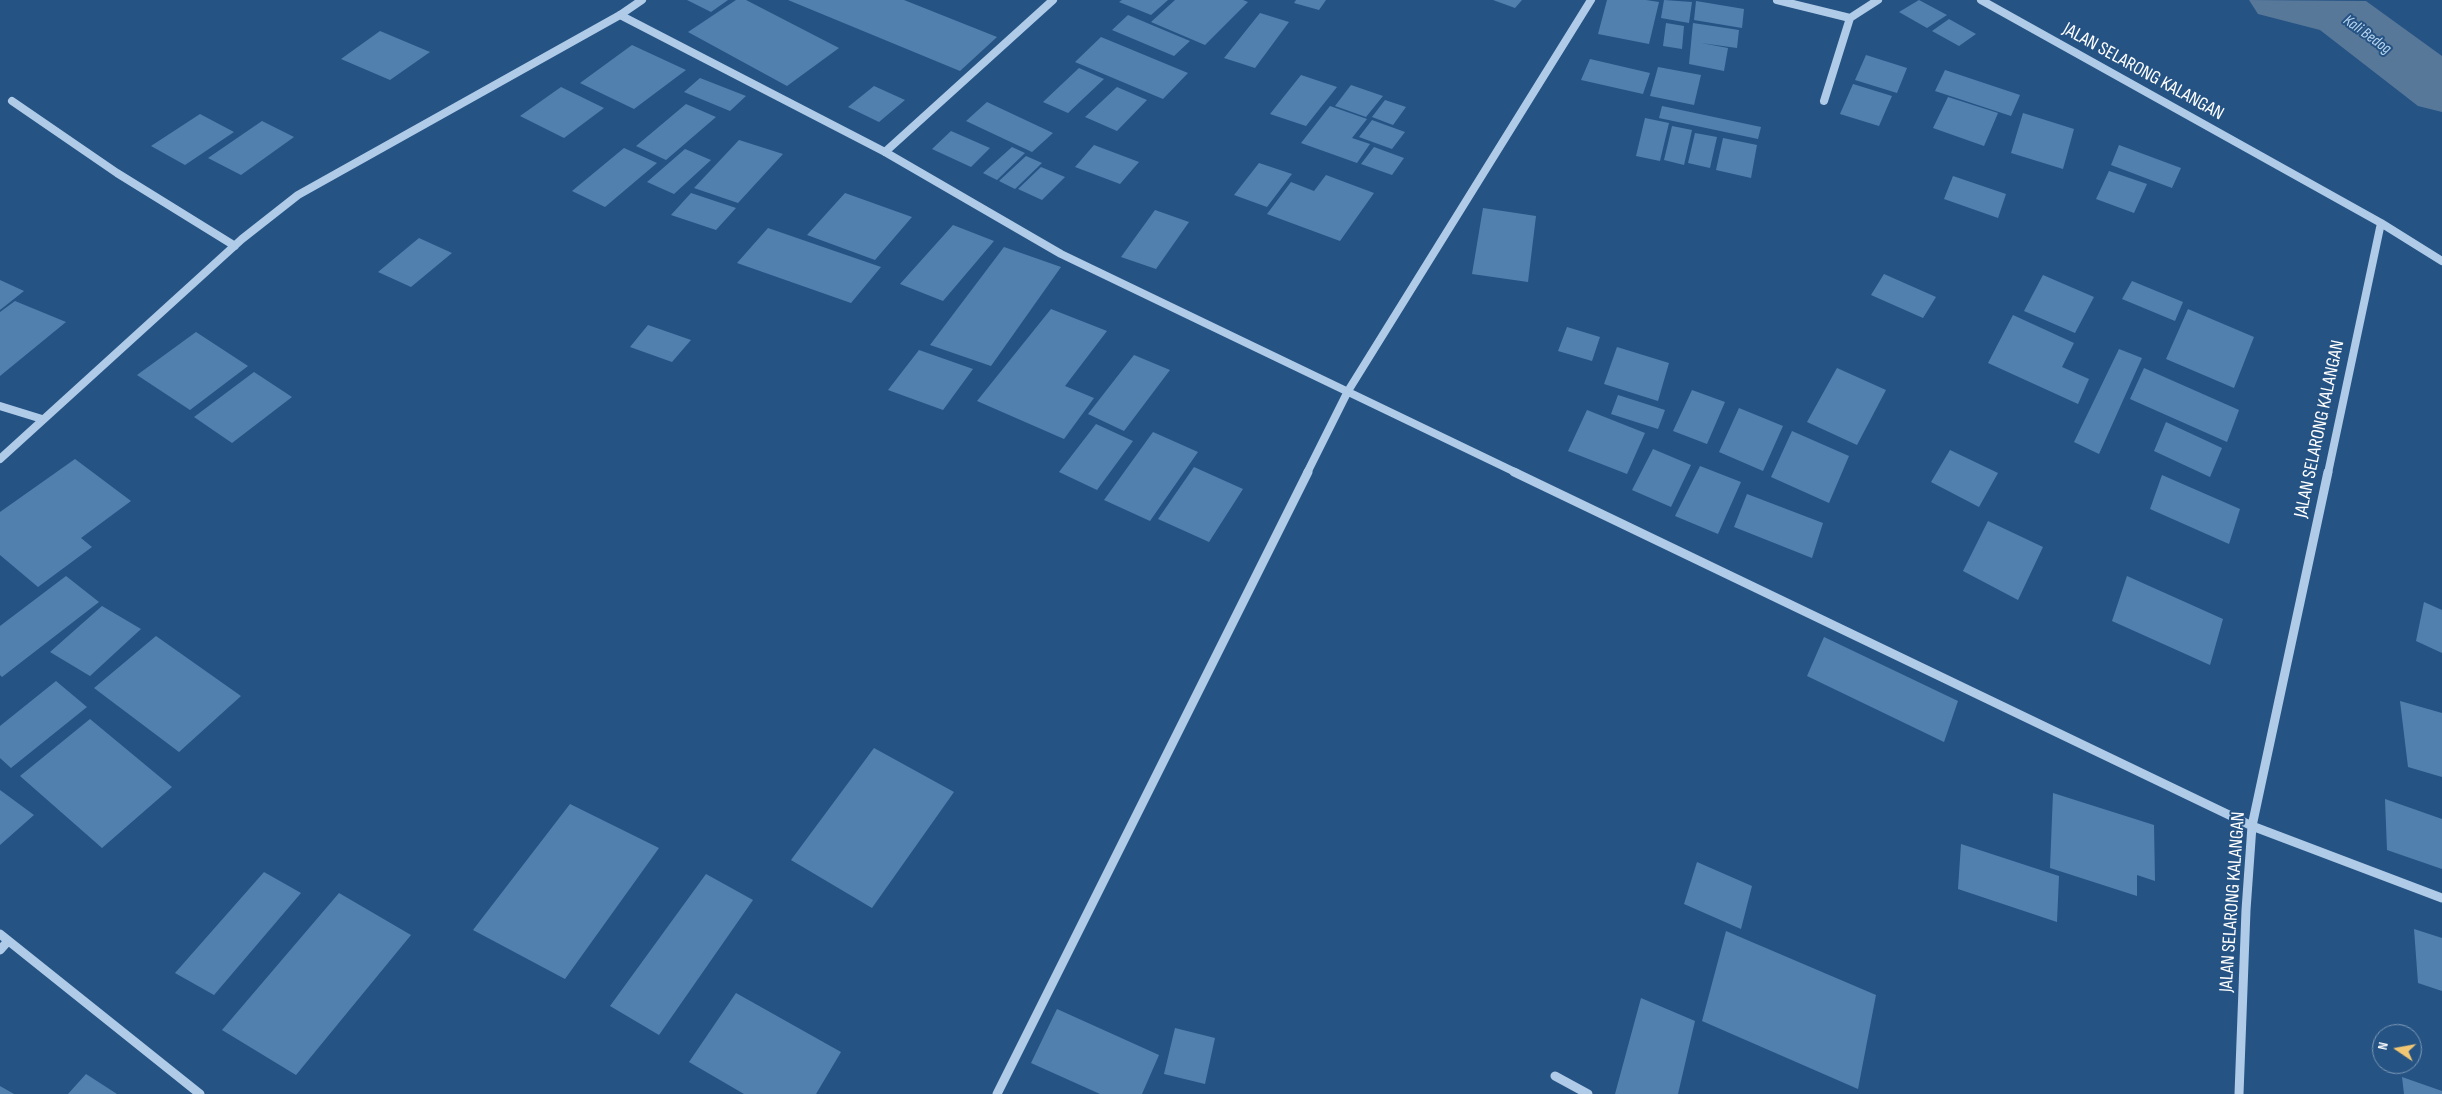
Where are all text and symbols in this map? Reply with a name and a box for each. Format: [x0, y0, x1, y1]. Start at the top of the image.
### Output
water label: Kali Bedog [2339, 11, 2395, 59]
street label: JALAN SELARONG KALANGAN [2058, 18, 2228, 126]
street label: JALAN SELARONG KALANGAN [2290, 338, 2350, 520]
street label: JALAN SELARONG KALANGAN [2215, 811, 2251, 993]
north arrow [2372, 1024, 2422, 1074]
text: N [2374, 1041, 2392, 1051]

